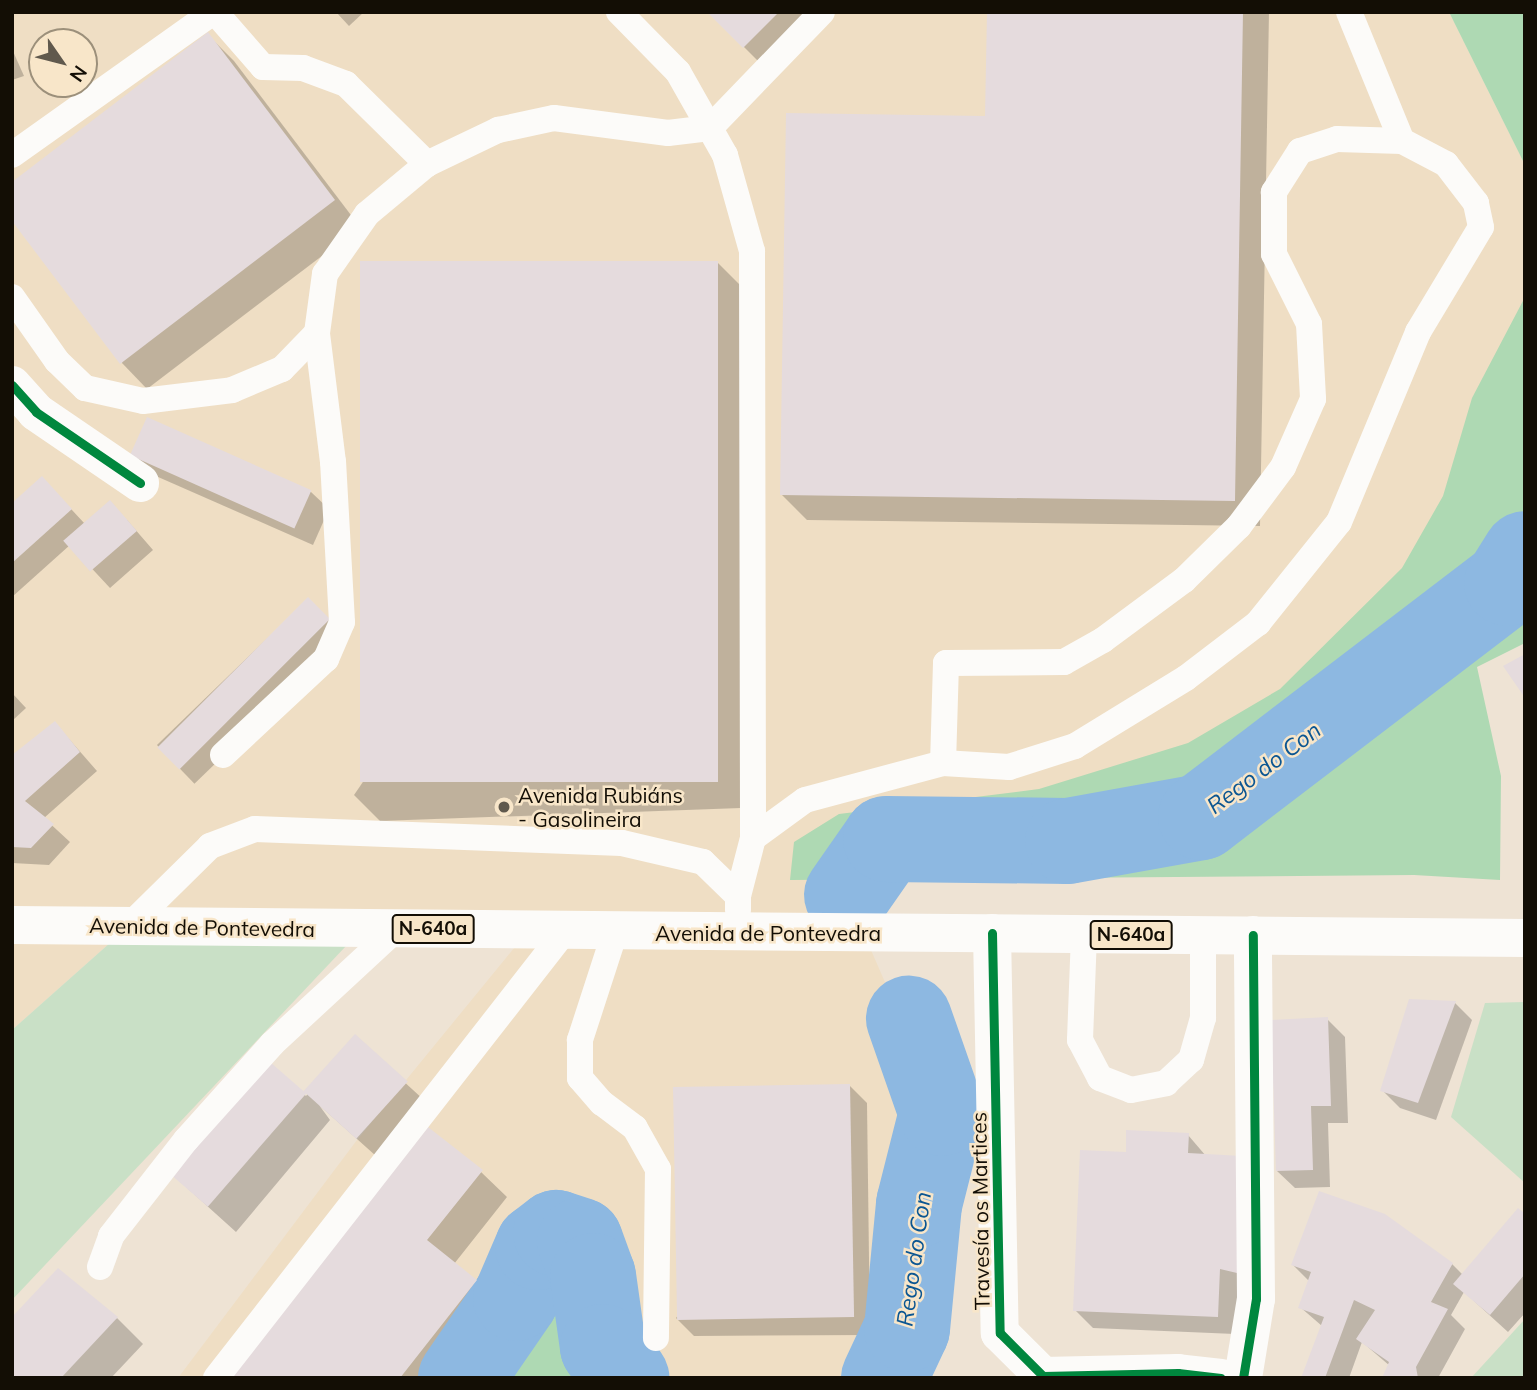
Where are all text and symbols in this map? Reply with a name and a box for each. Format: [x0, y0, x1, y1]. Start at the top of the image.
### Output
north arrow [28, 28, 98, 98]
text: N [65, 61, 93, 87]
water label: Rego do Con [1202, 716, 1326, 820]
place label: Avenida Rubiáns - Gasolineira [518, 782, 683, 832]
marker: Avenida Rubiáns - Gasolineira [496, 799, 512, 815]
street label: Avenida de Pontevedra [89, 912, 315, 942]
road number: N-640a [391, 914, 475, 945]
street label: Avenida de Pontevedra [655, 920, 881, 946]
road number: N-640a [1089, 920, 1173, 951]
street label: Travesía os Martices [966, 1112, 994, 1310]
water label: Rego do Con [891, 1190, 937, 1328]

